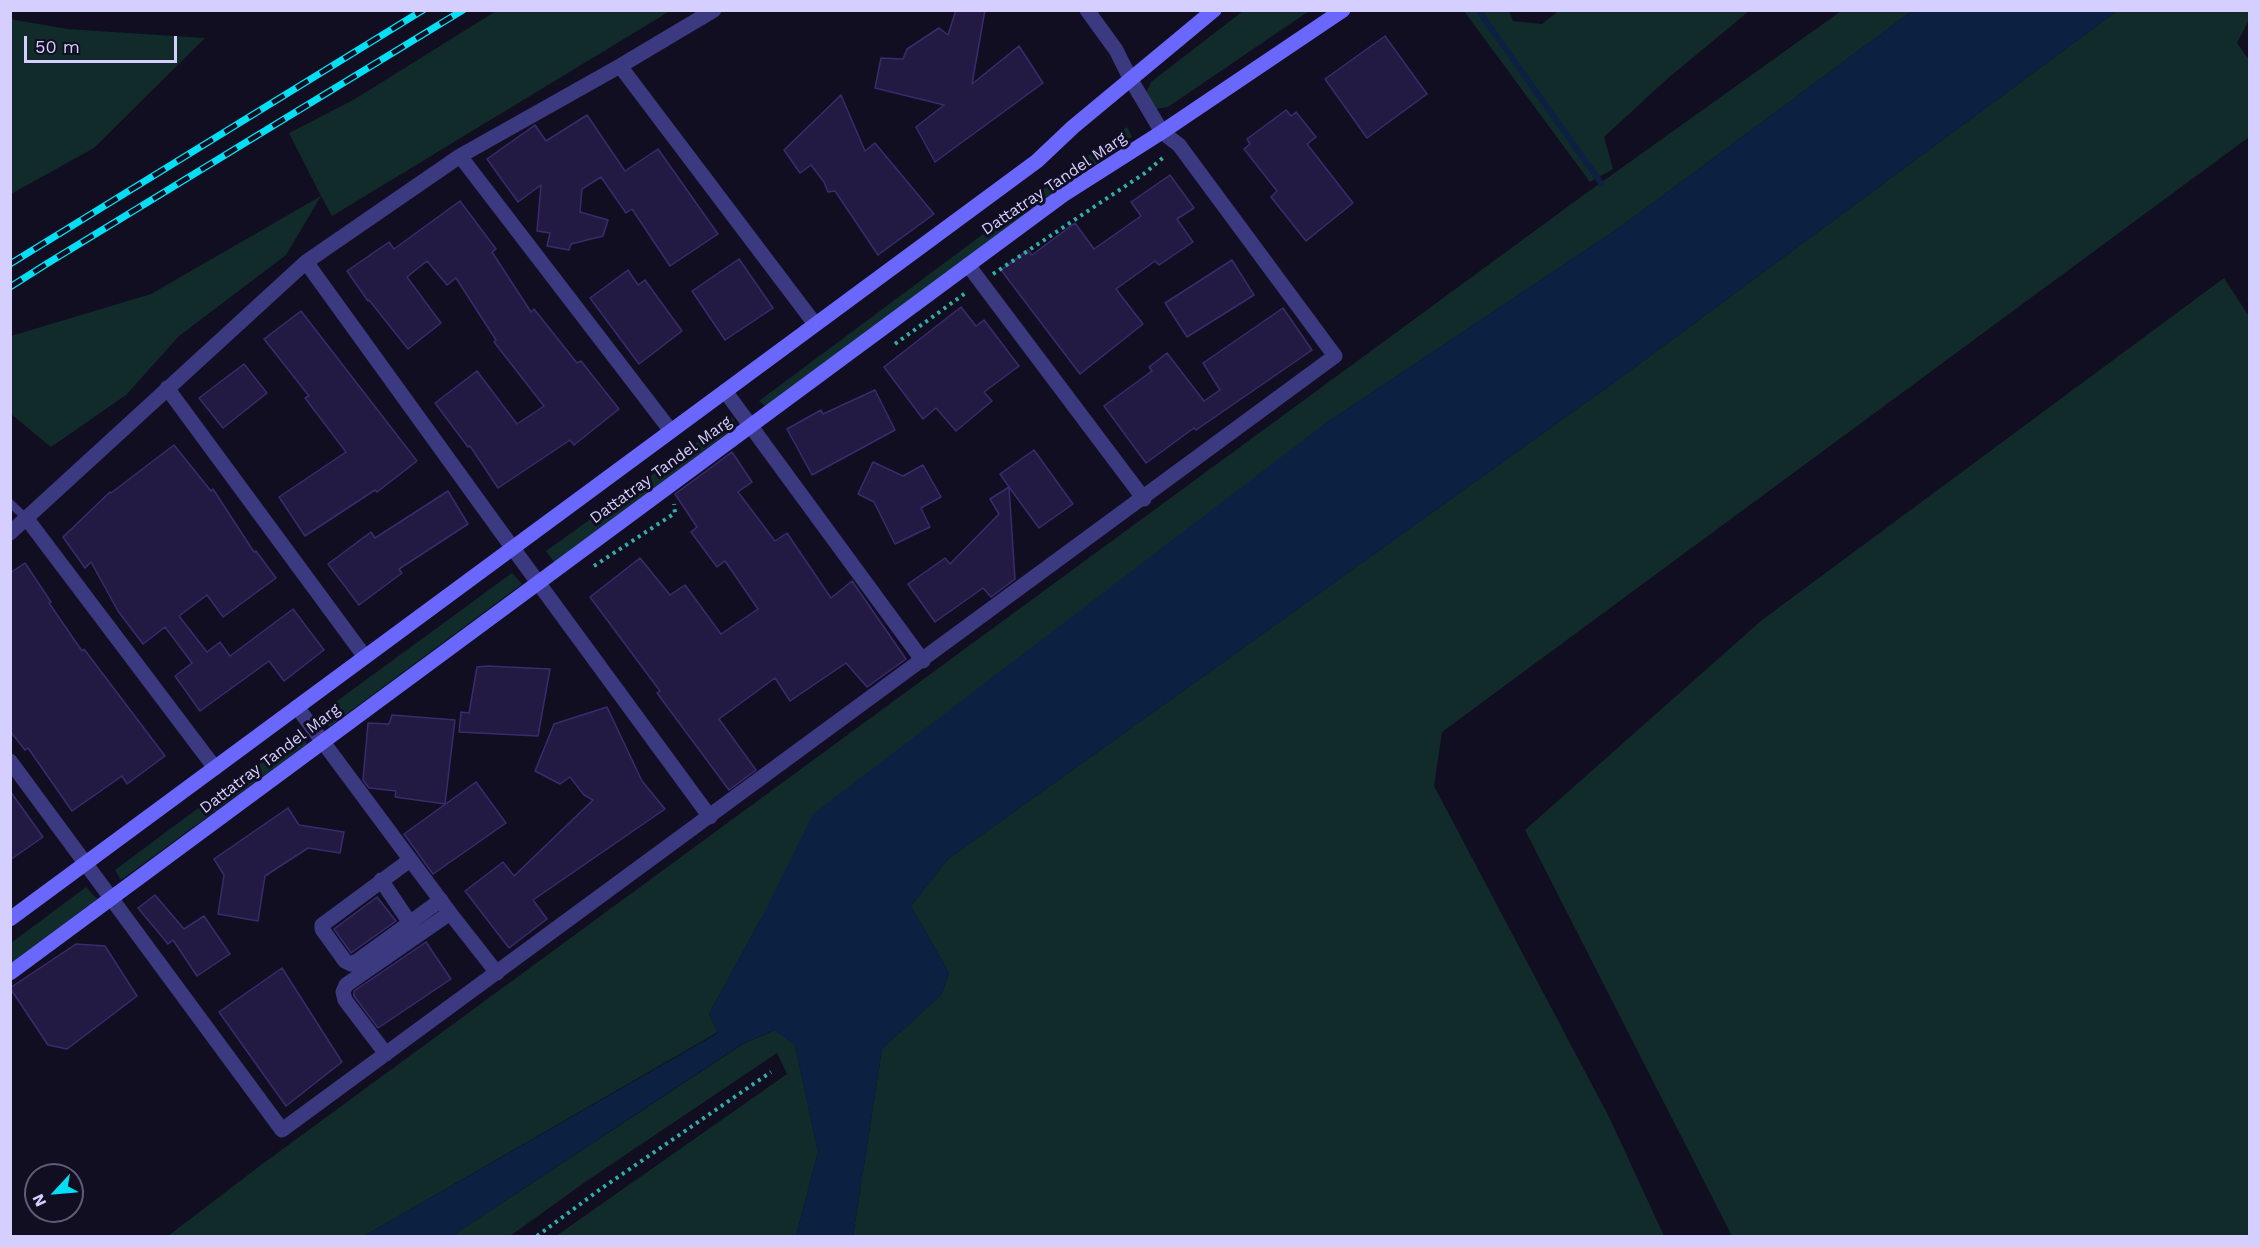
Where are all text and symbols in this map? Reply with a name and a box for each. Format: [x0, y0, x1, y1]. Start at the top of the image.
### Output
scale bar [27, 24, 180, 62]
text: 50 m [35, 36, 80, 57]
street label: Dattatray Tandel Marg [978, 128, 1130, 240]
street label: Dattatray Tandel Marg [586, 412, 736, 528]
street label: Dattatray Tandel Marg [196, 700, 344, 818]
north arrow [24, 1163, 84, 1223]
text: N [28, 1191, 50, 1210]

